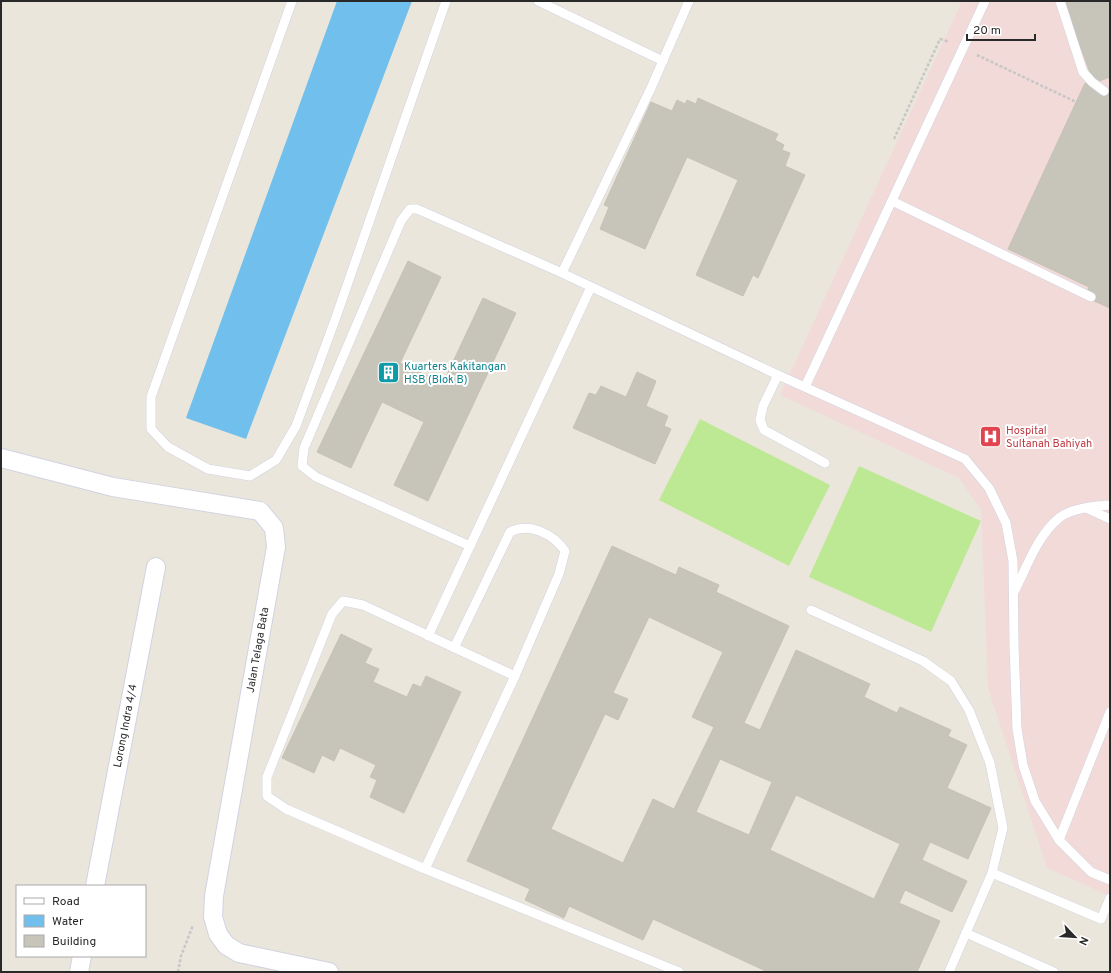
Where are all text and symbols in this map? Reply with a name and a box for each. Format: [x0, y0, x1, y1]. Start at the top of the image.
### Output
scale bar [967, 16, 1035, 42]
text: 20 m [973, 23, 1001, 39]
building icon: Kuarters Kakitangan HSB (Blok B) [375, 360, 401, 386]
place label: Kuarters Kakitangan HSB (Blok B) [404, 360, 506, 387]
hospital icon: Hospital Sultanah Bahiyah [977, 424, 1003, 450]
place label: Hospital Sultanah Bahiyah [1006, 424, 1092, 451]
street label: Jalan Telaga Bata [244, 606, 272, 694]
street label: Lorong Indra 4/4 [111, 683, 140, 769]
legend [16, 885, 146, 957]
text: Road [52, 894, 80, 910]
text: Water [52, 914, 84, 930]
north arrow [1055, 917, 1095, 957]
text: Building [52, 934, 96, 950]
text: N [1075, 934, 1091, 947]

